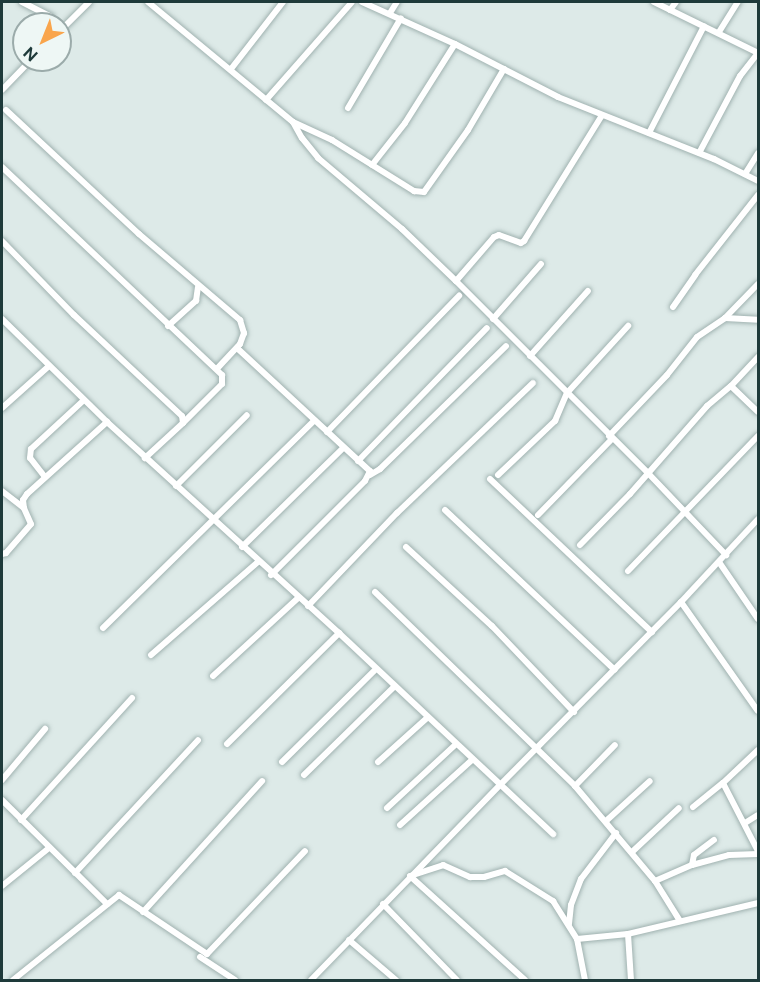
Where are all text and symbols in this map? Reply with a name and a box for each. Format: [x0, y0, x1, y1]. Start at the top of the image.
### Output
north arrow [12, 12, 72, 72]
text: N [20, 43, 42, 65]

